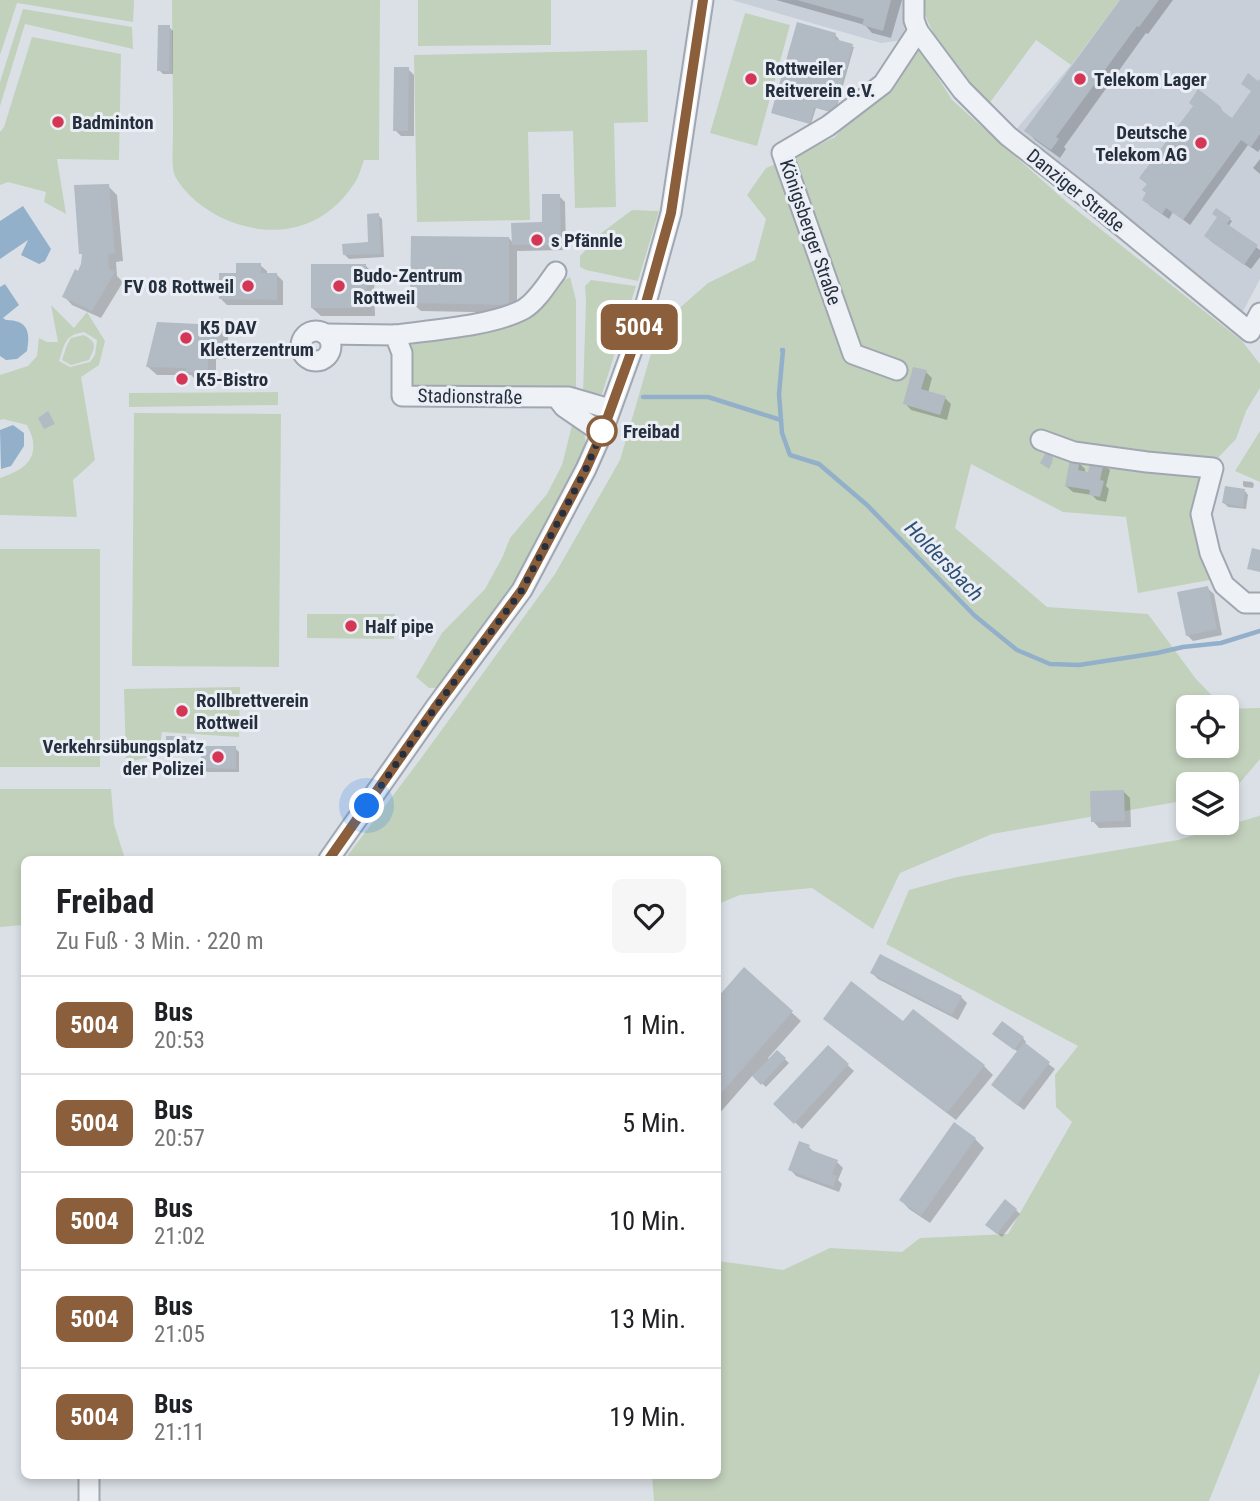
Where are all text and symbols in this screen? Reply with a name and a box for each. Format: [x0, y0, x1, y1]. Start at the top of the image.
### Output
place label: Rottweiler Reitverein e.V. [765, 57, 876, 102]
place label: Telekom Lager [1094, 68, 1206, 91]
marker: Rottweiler Reitverein e.V. [743, 71, 759, 87]
marker: Telekom Lager [1072, 71, 1088, 87]
place label: Badminton [72, 111, 154, 134]
marker: Badminton [50, 114, 66, 130]
place label: Deutsche Telekom AG [1095, 121, 1187, 166]
marker: Deutsche Telekom AG [1193, 135, 1209, 151]
street label: Danziger Straße [1022, 144, 1129, 237]
street label: Königsberger Straße [775, 156, 846, 308]
place label: s Pfännle [551, 229, 623, 252]
marker: s Pfännle [529, 232, 545, 248]
place label: Budo-Zentrum Rottweil [353, 264, 463, 309]
place label: FV 08 Rottweil [124, 275, 234, 298]
marker: FV 08 Rottweil [240, 278, 256, 294]
marker: Budo-Zentrum Rottweil [331, 278, 347, 294]
line badge: 5004 [590, 304, 688, 350]
text: 5004 [615, 313, 663, 341]
place label: K5 DAV Kletterzentrum [200, 316, 314, 361]
marker: K5 DAV Kletterzentrum [178, 330, 194, 346]
place label: K5-Bistro [196, 368, 268, 391]
marker: K5-Bistro [174, 371, 190, 387]
street label: Stadionstraße [417, 384, 523, 409]
marker: Freibad [587, 416, 617, 446]
place label: Freibad [623, 420, 680, 443]
water label: Holdersbach [900, 516, 988, 606]
place label: Half pipe [365, 615, 434, 638]
marker: Half pipe [343, 618, 359, 634]
place label: Rollbrettverein Rottweil [196, 689, 309, 734]
map controls [1176, 695, 1239, 835]
button: locate [1176, 695, 1239, 758]
marker: Rollbrettverein Rottweil [174, 703, 190, 719]
place label: Verkehrsübungsplatz der Polizei [43, 735, 204, 780]
marker: Verkehrsübungsplatz der Polizei [210, 749, 226, 765]
button: layers [1176, 772, 1239, 835]
your location [349, 788, 384, 823]
button: heart [612, 879, 686, 953]
text: Freibad [56, 882, 154, 921]
text: Zu Fuß · 3 Min. · 220 m [56, 928, 264, 955]
text: Bus [154, 997, 193, 1027]
text: 1 Min. [622, 1010, 686, 1040]
text: 5004 [70, 1011, 119, 1039]
text: 20:53 [154, 1027, 205, 1054]
text: Bus [154, 1095, 193, 1125]
text: 5 Min. [622, 1108, 686, 1138]
text: 5004 [70, 1109, 119, 1137]
text: 20:57 [154, 1125, 205, 1152]
text: Bus [154, 1193, 193, 1223]
text: 10 Min. [609, 1206, 686, 1236]
text: 5004 [70, 1207, 119, 1235]
text: 21:02 [154, 1223, 205, 1250]
text: Bus [154, 1291, 193, 1321]
text: 13 Min. [609, 1304, 686, 1334]
text: 5004 [70, 1305, 119, 1333]
text: 21:05 [154, 1321, 205, 1348]
text: Bus [154, 1389, 193, 1419]
text: 19 Min. [609, 1402, 686, 1432]
text: 5004 [70, 1403, 119, 1431]
text: 21:11 [154, 1419, 205, 1446]

